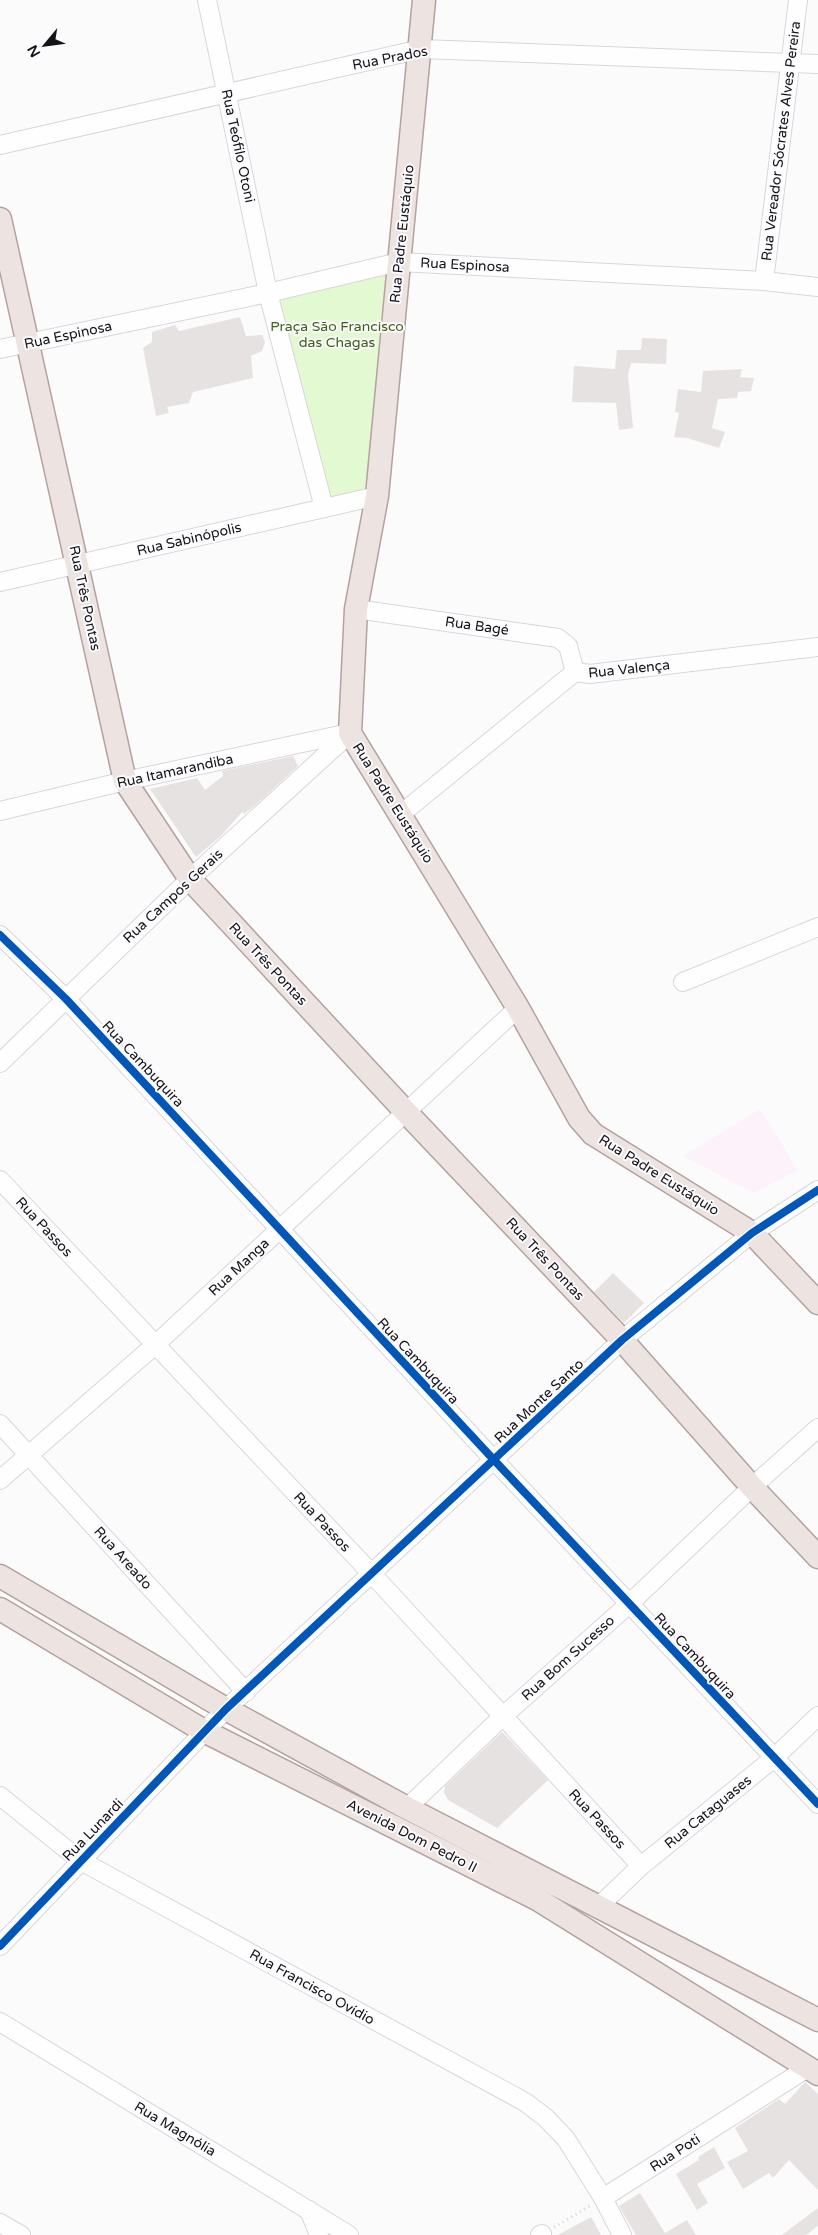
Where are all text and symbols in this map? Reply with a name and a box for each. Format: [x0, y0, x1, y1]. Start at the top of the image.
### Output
north arrow [20, 20, 70, 70]
street label: Rua Vereador Sócrates Alves Pereira [758, 20, 804, 262]
text: N [24, 42, 44, 60]
street label: Rua Prados [351, 42, 429, 74]
street label: Rua Teófilo Otoni [218, 88, 258, 204]
street label: Rua Padre Eustáquio [386, 164, 418, 304]
street label: Rua Espinosa [420, 254, 510, 276]
street label: Rua Espinosa [22, 317, 114, 353]
park label: Praça São Francisco das Chagas [270, 318, 404, 351]
street label: Rua Sabinópolis [135, 519, 243, 559]
street label: Rua Três Pontas [66, 544, 105, 652]
street label: Rua Bagé [444, 613, 510, 639]
street label: Rua Valença [587, 656, 671, 682]
street label: Rua Padre Eustáquio [349, 740, 437, 866]
street label: Rua Itamarandiba [115, 750, 235, 792]
street label: Rua Campos Gerais [120, 845, 227, 947]
street label: Rua Três Pontas [225, 919, 311, 1009]
street label: Rua Cambuquira [99, 1017, 187, 1111]
street label: Rua Padre Eustáquio [596, 1131, 722, 1219]
street label: Rua Passos [12, 1194, 76, 1261]
street label: Rua Três Pontas [502, 1214, 588, 1304]
street label: Rua Manga [205, 1235, 273, 1299]
street label: Rua Cambuquira [374, 1314, 462, 1408]
street label: Rua Monte Santo [491, 1355, 587, 1447]
street label: Rua Passos [290, 1489, 354, 1556]
street label: Rua Areado [90, 1523, 156, 1593]
street label: Rua Cambuquira [651, 1609, 739, 1703]
street label: Rua Bom Sucesso [518, 1612, 618, 1704]
street label: Rua Cataguases [661, 1771, 755, 1852]
street label: Rua Passos [565, 1786, 629, 1853]
street label: Rua Lunardi [59, 1795, 127, 1865]
street label: Avenida Dom Pedro II [344, 1796, 480, 1876]
street label: Rua Francisco Ovídio [247, 1946, 377, 2028]
street label: Rua Magnólia [131, 2098, 219, 2160]
street label: Rua Poti [647, 2130, 703, 2176]

